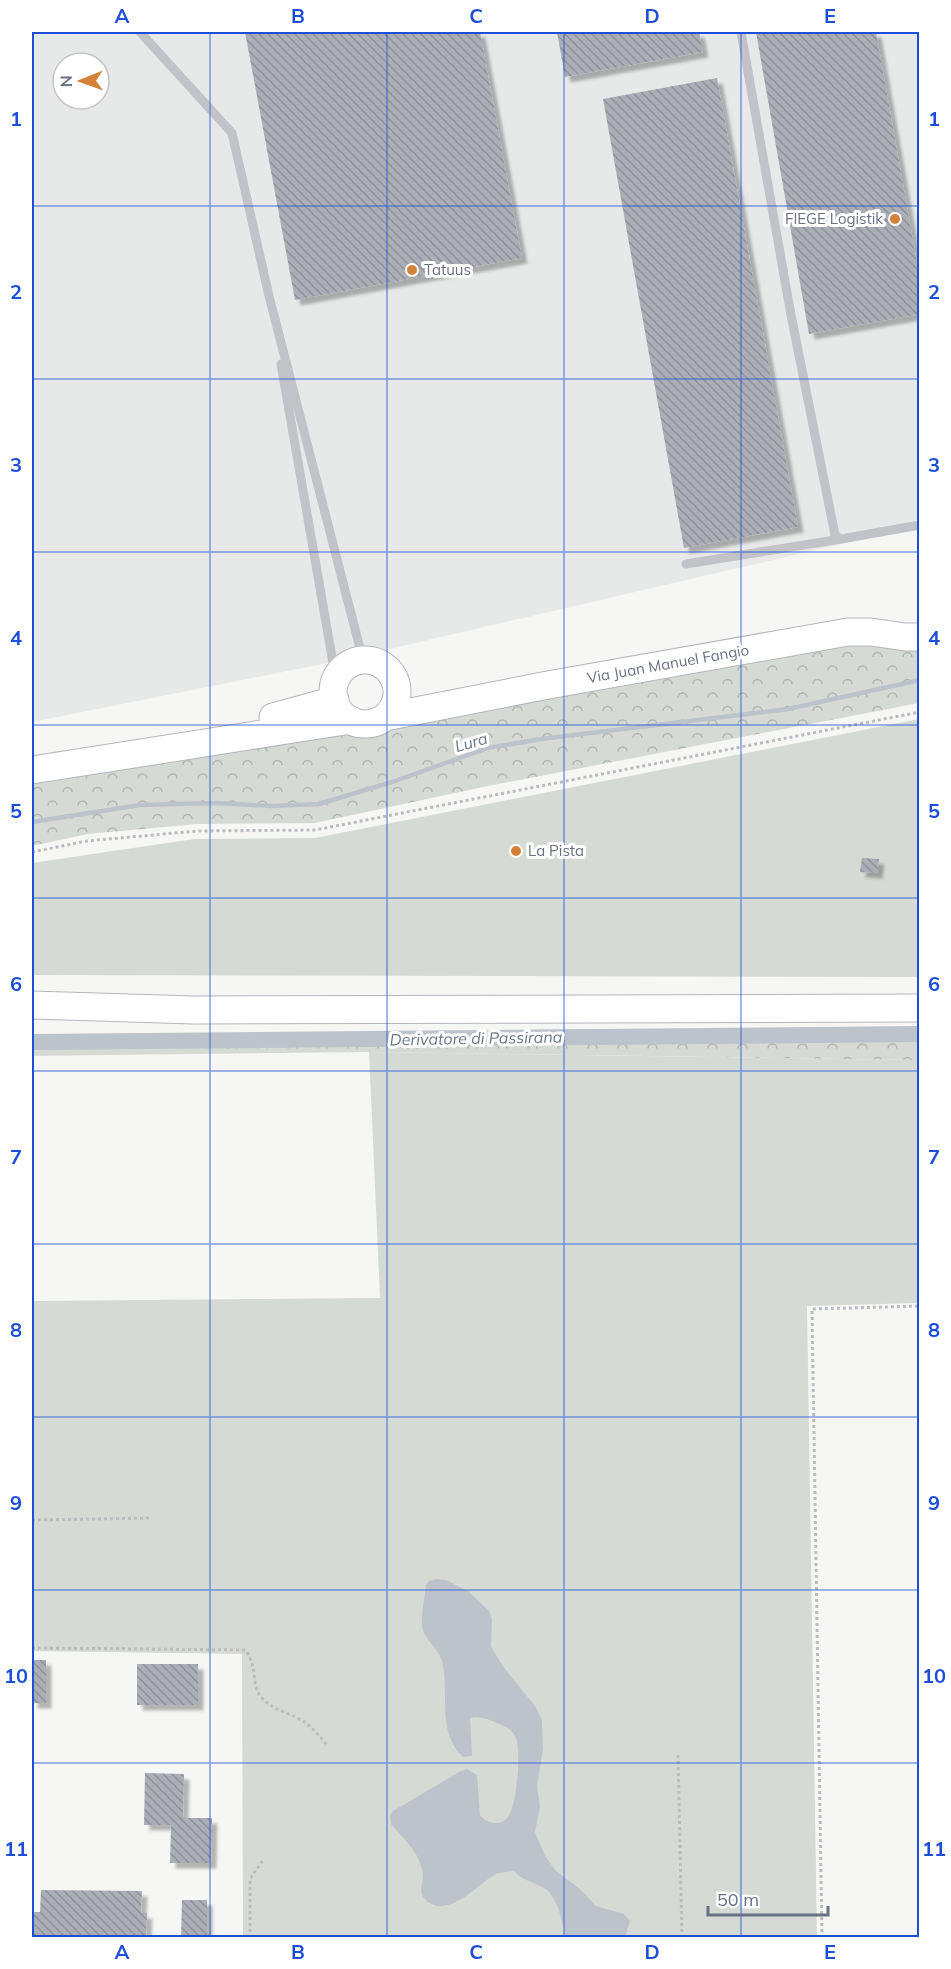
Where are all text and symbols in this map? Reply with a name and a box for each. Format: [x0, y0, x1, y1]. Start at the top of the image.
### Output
text: A [115, 3, 130, 28]
text: B [291, 3, 305, 28]
text: C [469, 3, 483, 28]
text: D [644, 3, 660, 28]
text: E [824, 3, 836, 28]
north arrow [51, 51, 111, 111]
text: N [56, 75, 76, 87]
text: 1 [10, 106, 22, 131]
text: 1 [928, 106, 940, 131]
place label: FIEGE Logistik [785, 209, 883, 228]
marker: FIEGE Logistik [888, 212, 902, 226]
place label: Tatuus [424, 260, 471, 279]
marker: Tatuus [405, 263, 419, 277]
text: 2 [10, 279, 22, 304]
text: 2 [928, 279, 940, 304]
text: 3 [10, 452, 22, 477]
text: 3 [928, 452, 940, 477]
text: 4 [10, 625, 22, 650]
text: 4 [928, 625, 940, 650]
street label: Via Juan Manuel Fangio [585, 640, 750, 687]
water label: Lura [452, 728, 490, 756]
text: 5 [10, 798, 22, 823]
text: 5 [928, 798, 940, 823]
place label: La Pista [528, 841, 584, 860]
marker: La Pista [509, 844, 523, 858]
text: 6 [10, 971, 22, 996]
text: 6 [928, 971, 940, 996]
water label: Derivatore di Passirana [390, 1026, 563, 1050]
text: 7 [10, 1144, 22, 1169]
text: 7 [928, 1144, 940, 1169]
text: 8 [10, 1317, 22, 1342]
text: 8 [928, 1317, 940, 1342]
text: 9 [10, 1490, 22, 1515]
text: 9 [928, 1490, 940, 1515]
text: 10 [4, 1663, 28, 1688]
text: 10 [922, 1663, 946, 1688]
text: 11 [4, 1836, 28, 1861]
text: 11 [922, 1836, 946, 1861]
scale bar [708, 1879, 828, 1917]
text: 50 m [717, 1888, 759, 1911]
text: A [115, 1939, 130, 1964]
text: B [291, 1939, 305, 1964]
text: C [469, 1939, 483, 1964]
text: D [644, 1939, 660, 1964]
text: E [824, 1939, 836, 1964]

